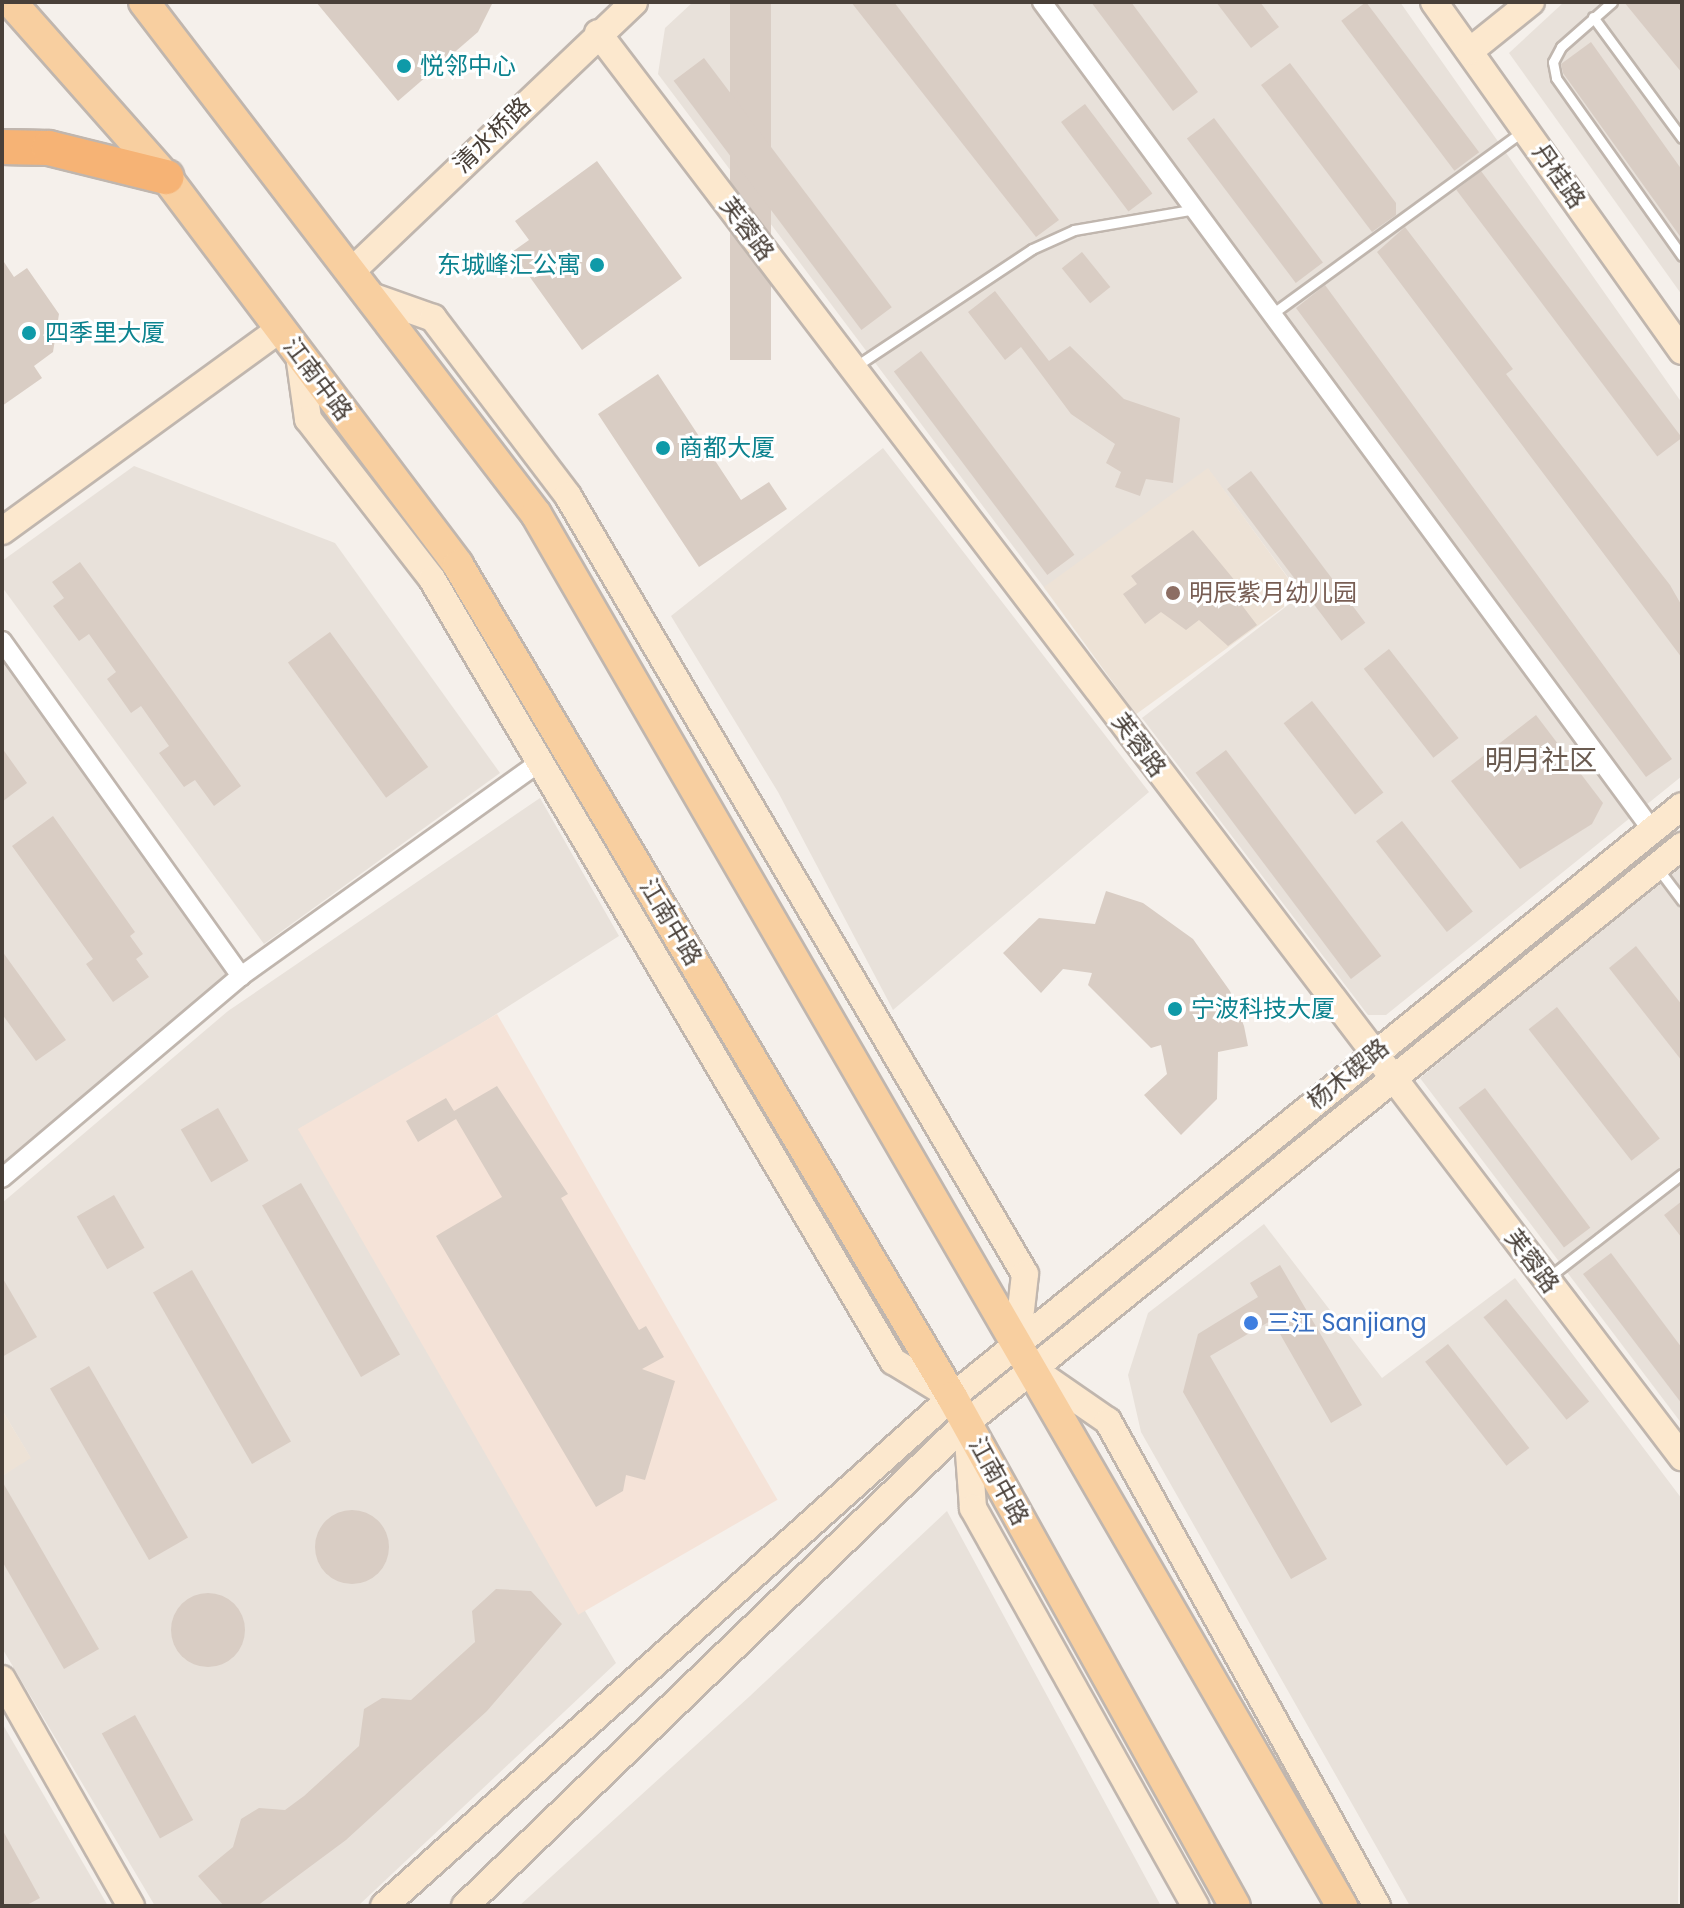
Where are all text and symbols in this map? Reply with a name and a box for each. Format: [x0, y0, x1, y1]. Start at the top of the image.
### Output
place label: 悦邻中心 [420, 52, 516, 80]
marker: 悦邻中心 [395, 57, 413, 75]
street label: 清水桥路 [447, 91, 537, 179]
street label: 丹桂路 [1527, 138, 1591, 214]
street label: 芙蓉路 [714, 192, 780, 266]
place label: 东城峰汇公寓 [437, 251, 581, 279]
marker: 东城峰汇公寓 [588, 256, 606, 274]
place label: 四季里大厦 [45, 319, 165, 347]
marker: 四季里大厦 [20, 324, 38, 342]
street label: 江南中路 [278, 332, 358, 426]
place label: 商都大厦 [679, 434, 775, 462]
marker: 商都大厦 [654, 439, 672, 457]
place label: 明辰紫月幼儿园 [1189, 579, 1357, 607]
marker: 明辰紫月幼儿园 [1164, 584, 1182, 602]
street label: 芙蓉路 [1106, 708, 1172, 782]
district label: 明月社区 [1485, 744, 1597, 778]
street label: 江南中路 [634, 873, 708, 971]
place label: 宁波科技大厦 [1191, 995, 1335, 1023]
marker: 宁波科技大厦 [1166, 1000, 1184, 1018]
street label: 杨木碶路 [1302, 1033, 1394, 1115]
street label: 芙蓉路 [1499, 1224, 1565, 1298]
place label: 三江 Sanjiang [1267, 1309, 1427, 1337]
marker: 三江 Sanjiang [1242, 1314, 1260, 1332]
street label: 江南中路 [963, 1432, 1035, 1530]

